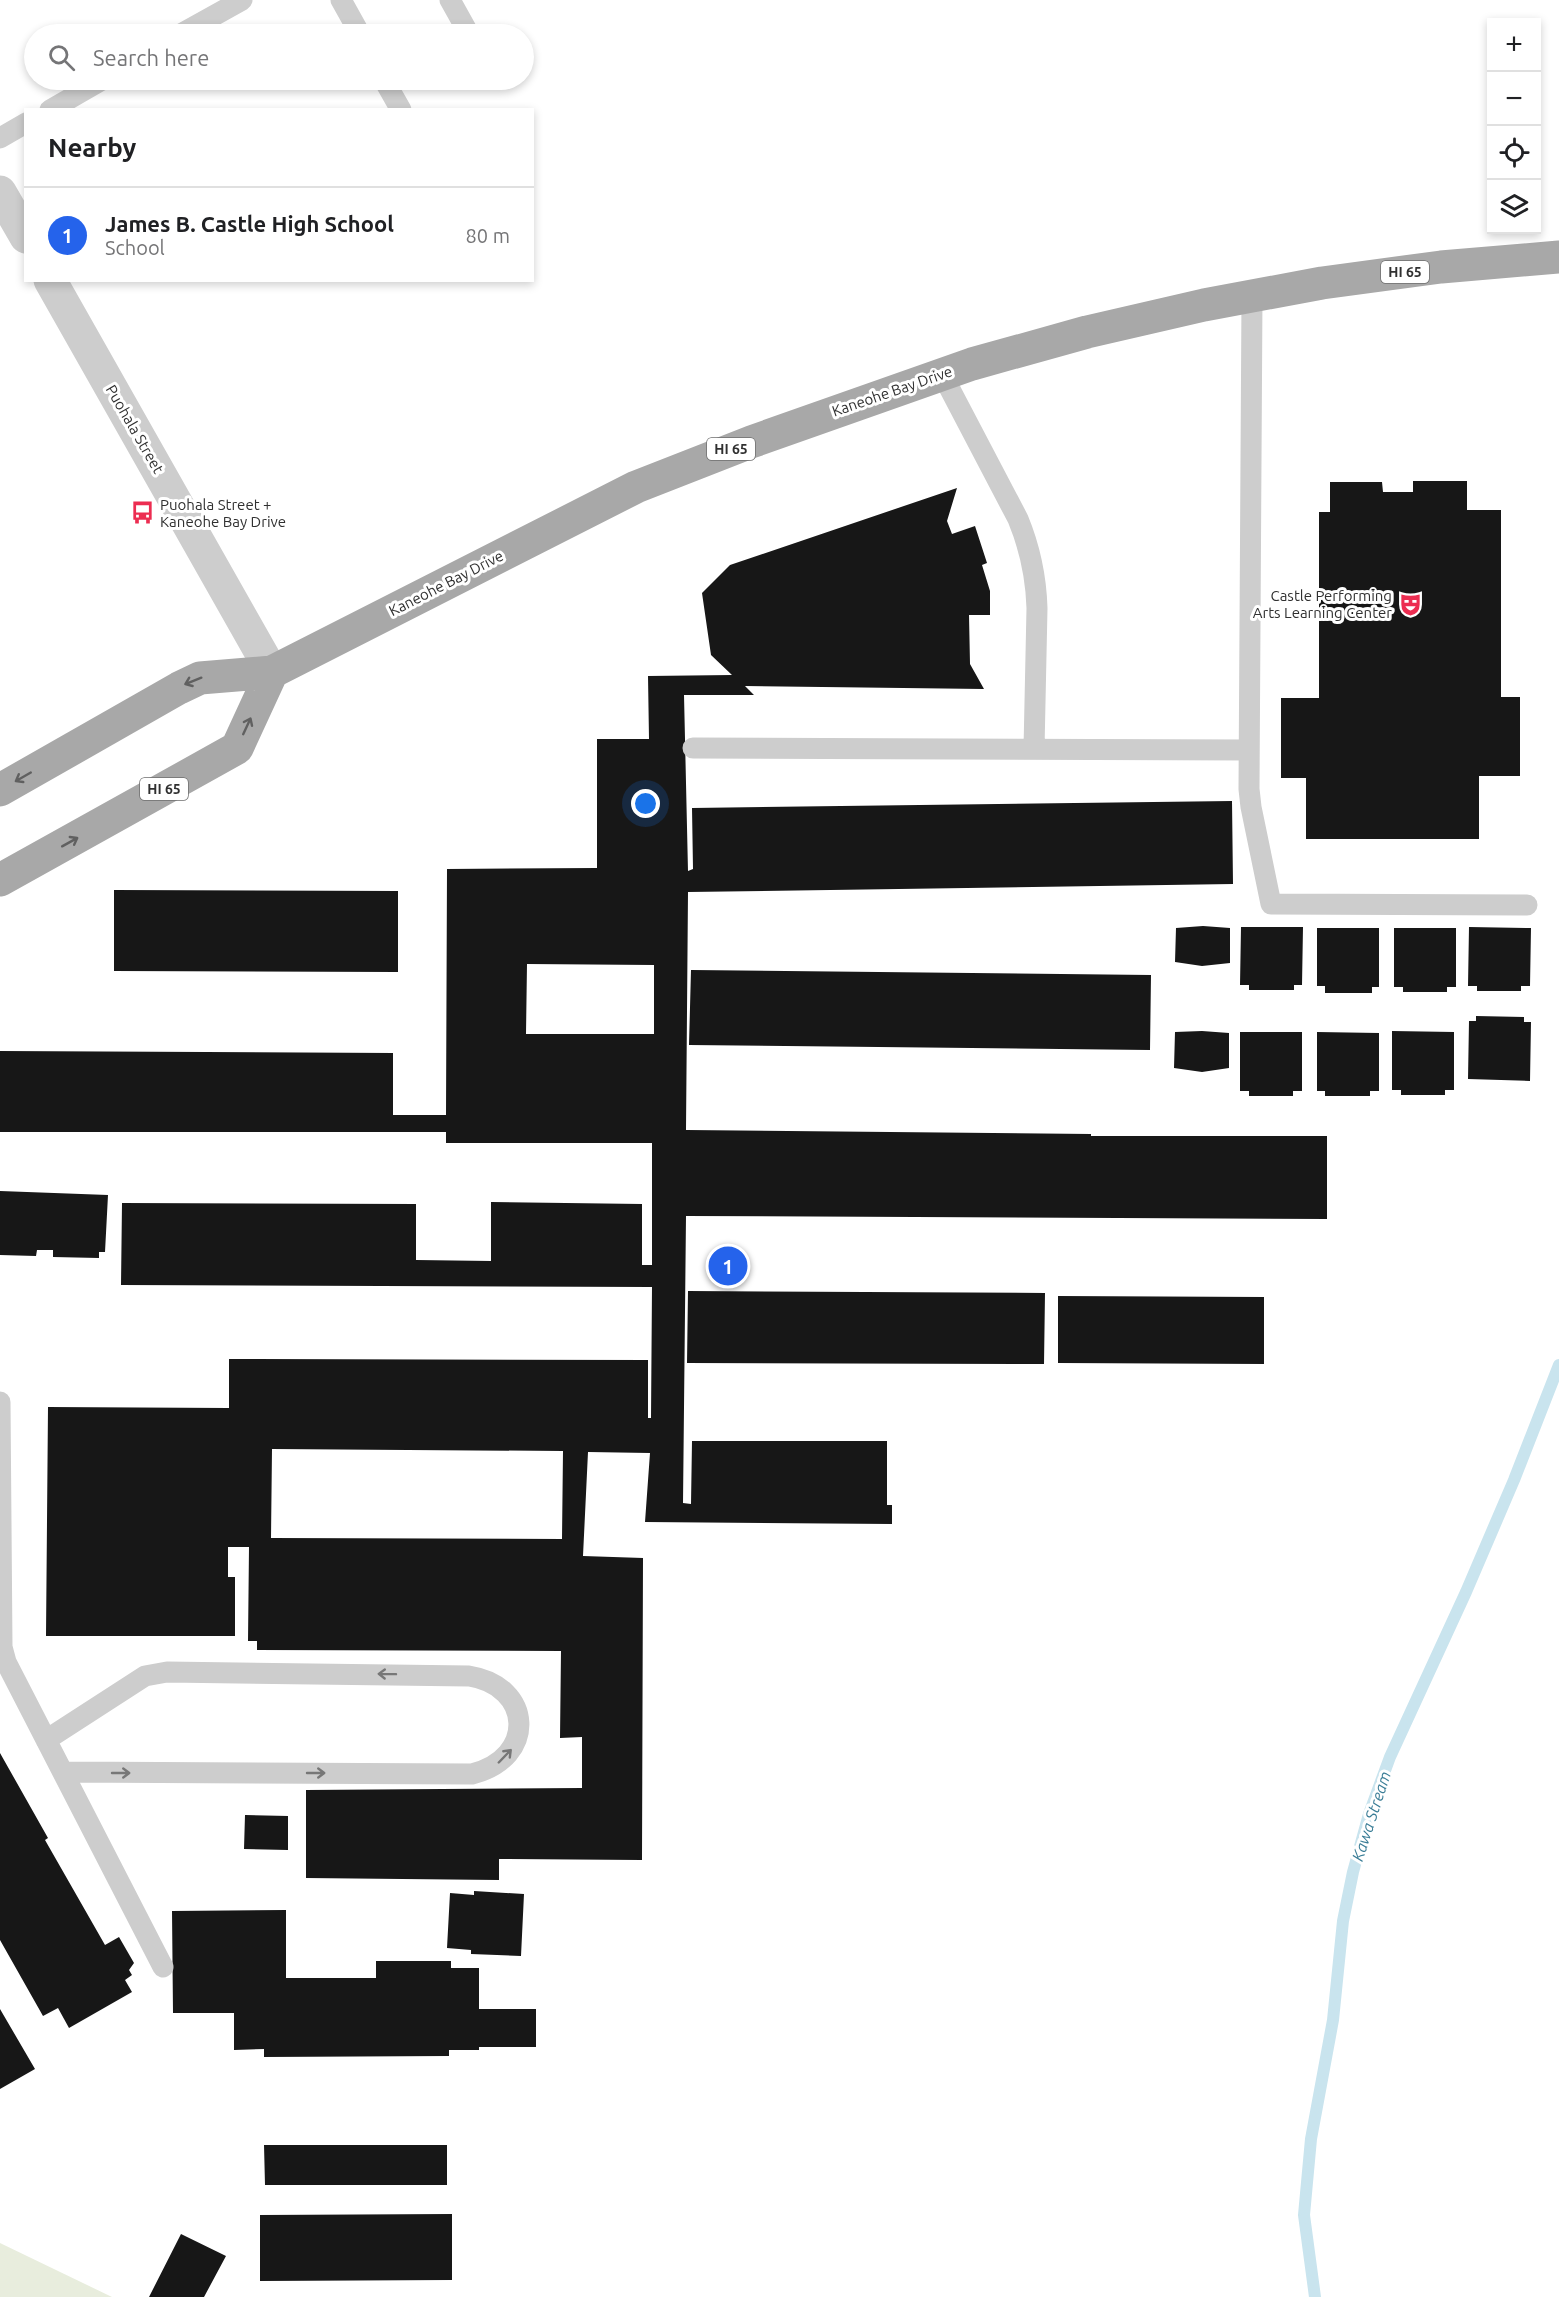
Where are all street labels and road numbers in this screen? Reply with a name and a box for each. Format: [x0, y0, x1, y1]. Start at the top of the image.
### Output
road number: HI 65 [1381, 261, 1429, 283]
street label: Kaneohe Bay Drive [830, 362, 954, 420]
street label: Puohala Street [103, 382, 167, 476]
road number: HI 65 [707, 438, 755, 460]
street label: Kaneohe Bay Drive [386, 547, 506, 619]
road number: HI 65 [140, 778, 188, 800]

